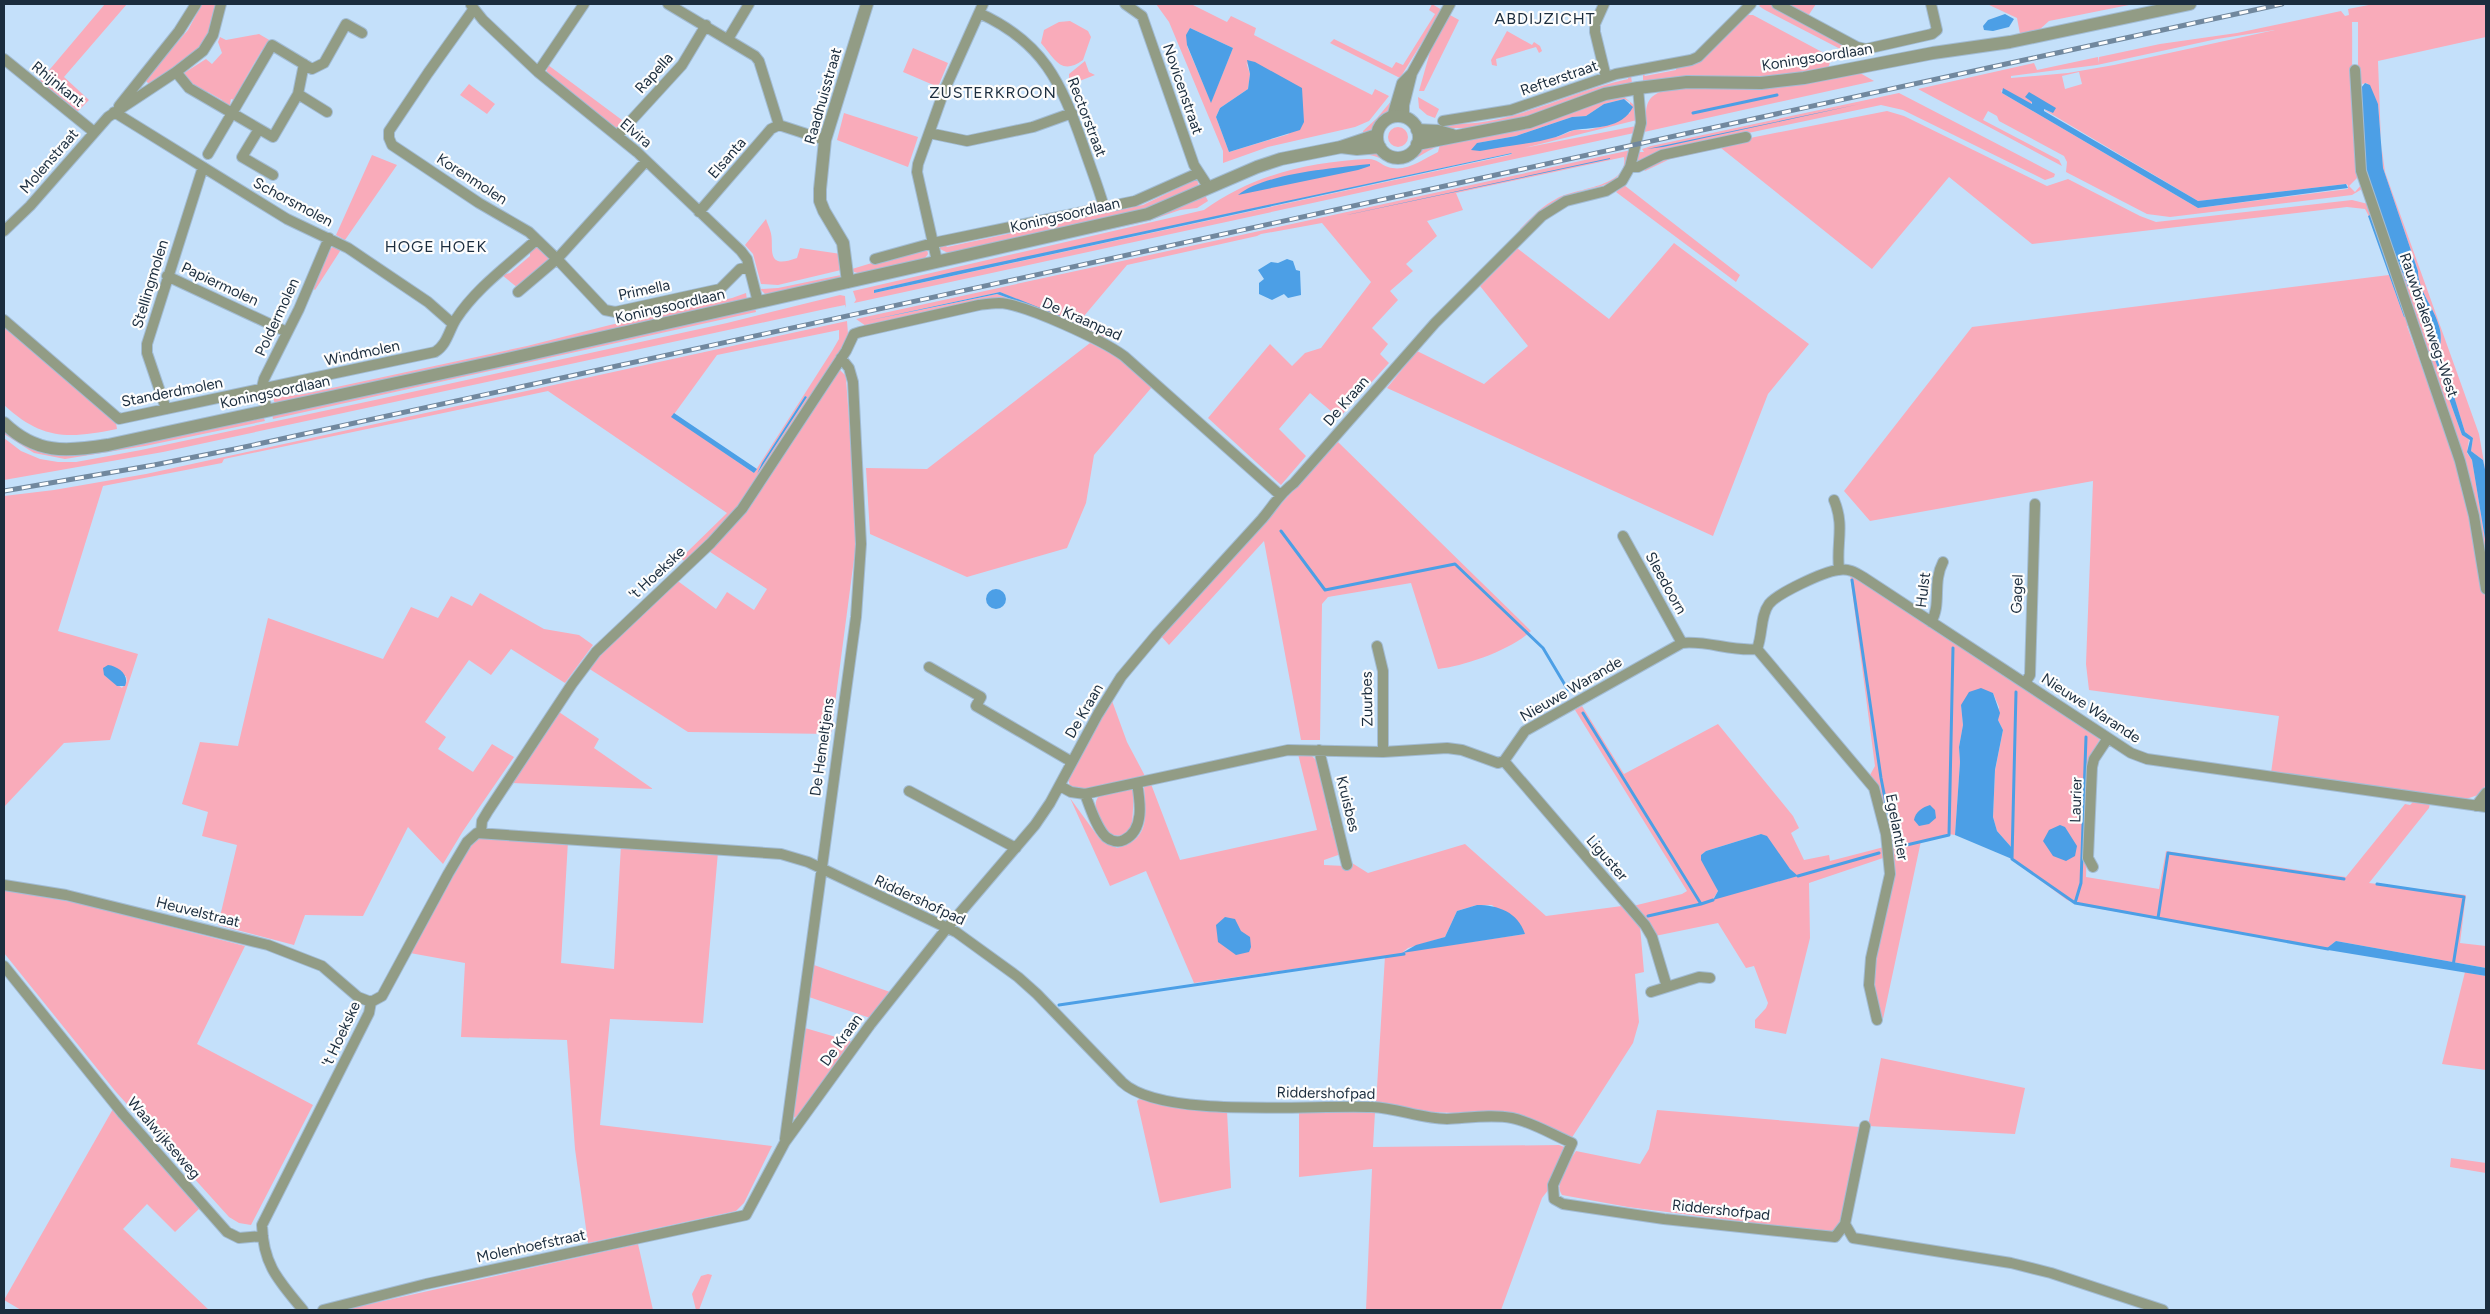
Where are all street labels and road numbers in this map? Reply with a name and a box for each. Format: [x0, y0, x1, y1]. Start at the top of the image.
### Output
street label: Koningsoordlaan [1760, 39, 1874, 75]
street label: Novicenstraat [1159, 41, 1207, 137]
street label: Raadhuisstraat [801, 45, 845, 146]
street label: Rapella [631, 49, 677, 97]
street label: Refterstraat [1518, 56, 1600, 100]
street label: Rhijnkant [28, 57, 88, 111]
street label: Rectorstraat [1064, 75, 1111, 160]
street label: Elvira [616, 114, 656, 152]
street label: Molenstraat [16, 125, 82, 197]
street label: Elsanta [704, 134, 750, 182]
street label: Korenmolen [433, 149, 511, 209]
street label: Schorsmolen [250, 173, 336, 231]
street label: Koningsoordlaan [1008, 194, 1122, 236]
street label: Stellingmolen [128, 238, 172, 330]
street label: Rauwbrakenweg-West [2396, 250, 2462, 400]
street label: Papiermolen [179, 258, 261, 310]
street label: Poldermolen [251, 275, 303, 359]
street label: Primella [617, 276, 671, 304]
street label: Koningsoordlaan [613, 285, 727, 327]
street label: De Kraanpad [1039, 293, 1125, 345]
street label: Windmolen [323, 336, 401, 370]
street label: Koningsoordlaan [218, 372, 332, 412]
street label: De Kraan [1320, 372, 1372, 430]
street label: Standerdmolen [120, 373, 224, 411]
street label: 't Hoekske [625, 543, 689, 603]
street label: Sleedoorn [1642, 549, 1690, 617]
street label: Hulst [1912, 571, 1934, 609]
street label: Gagel [2007, 574, 2027, 614]
street label: Nieuwe Warande [1517, 653, 1625, 725]
street label: Nieuwe Warande [2038, 669, 2144, 747]
street label: Zuurbes [1358, 671, 1376, 727]
street label: De Kraan [1061, 680, 1107, 742]
street label: De Hemeltjens [806, 697, 838, 797]
street label: Kruisbes [1332, 774, 1364, 834]
street label: Laurier [2066, 777, 2086, 823]
street label: Egelantier [1882, 792, 1912, 862]
street label: Liguster [1582, 832, 1632, 884]
street label: Riddershofpad [872, 871, 968, 929]
street label: Heuvelstraat [154, 893, 242, 931]
street label: 't Hoekske [318, 998, 364, 1070]
street label: De Kraan [816, 1010, 866, 1070]
street label: Riddershofpad [1277, 1083, 1375, 1103]
street label: Waalwijkseweg [124, 1093, 204, 1183]
street label: Riddershofpad [1671, 1196, 1771, 1224]
street label: Molenhoefstraat [475, 1226, 587, 1266]

